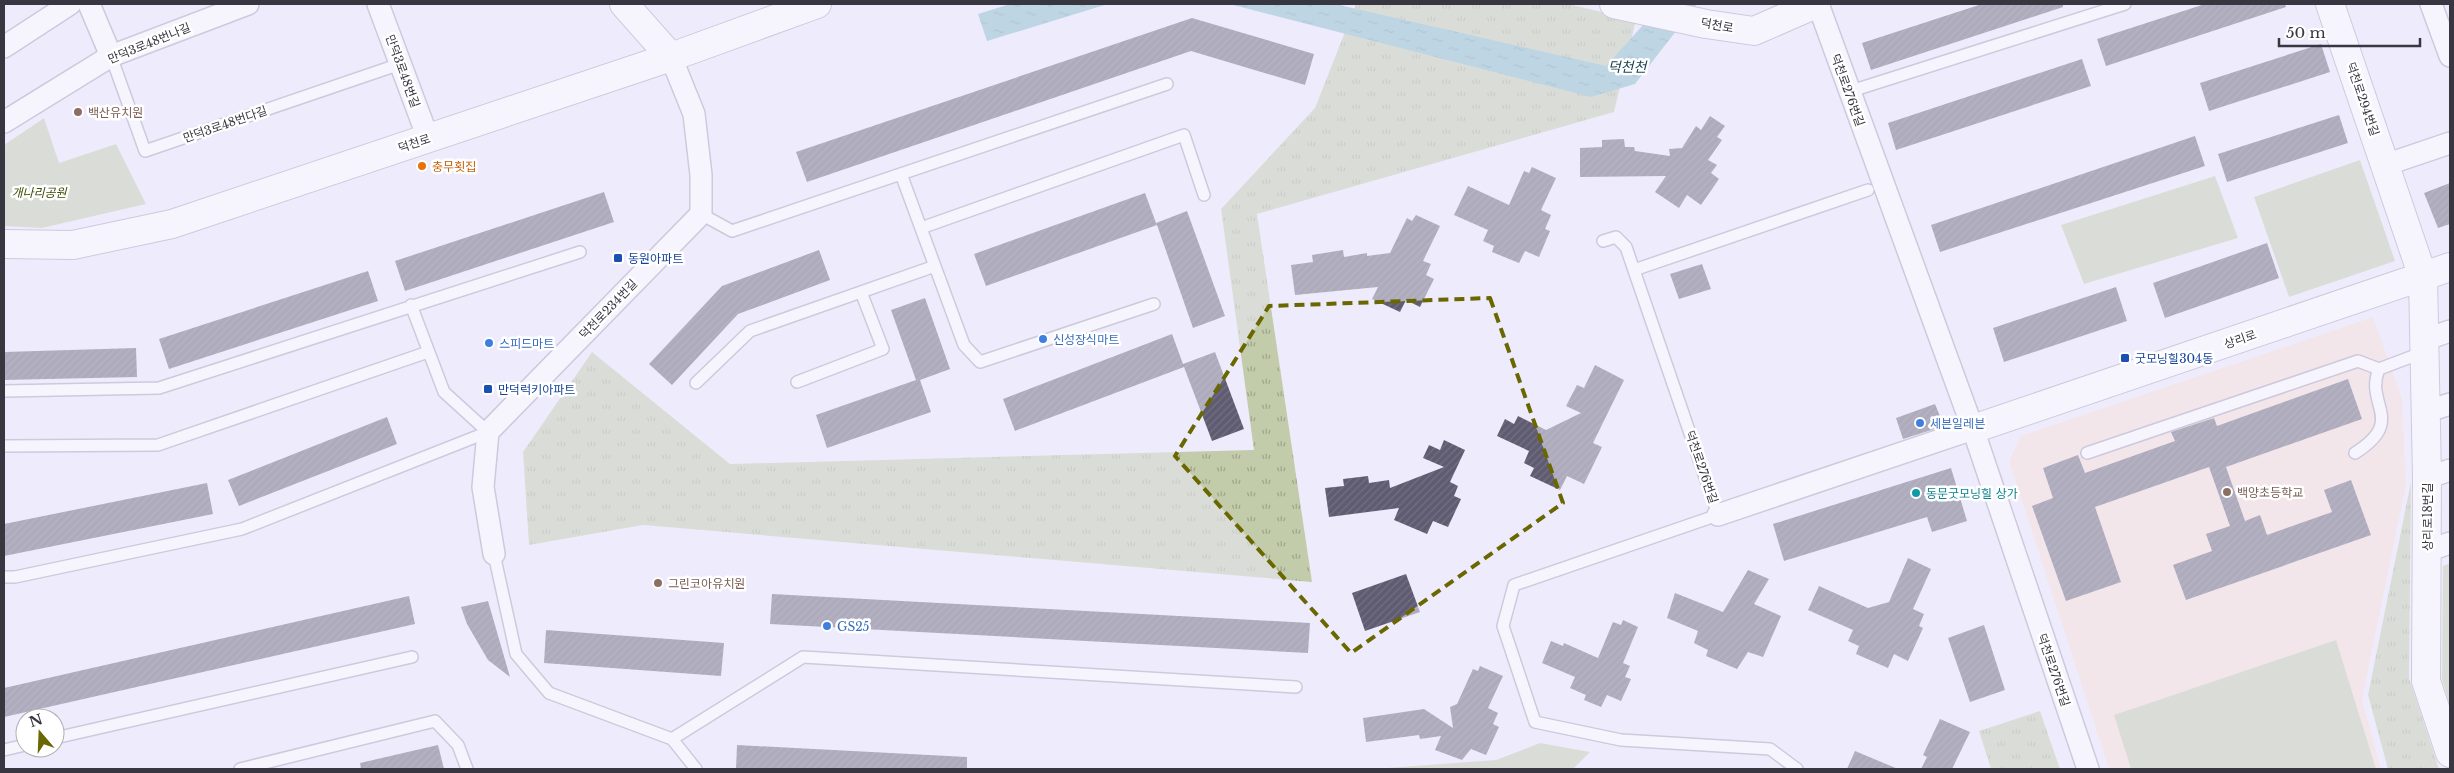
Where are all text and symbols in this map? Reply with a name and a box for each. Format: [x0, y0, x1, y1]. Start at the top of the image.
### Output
street label: 덕천로 [1699, 15, 1735, 35]
scale bar [2279, 15, 2420, 47]
street label: 만덕3로48번나길 [105, 20, 193, 66]
text: 50 m [2286, 23, 2326, 42]
street label: 만덕3로48번길 [383, 32, 423, 110]
street label: 덕천로276번길 [1828, 52, 1868, 128]
water label: 덕천천 [1608, 58, 1647, 76]
street label: 덕천로294번길 [2343, 60, 2383, 138]
street label: 만덕3로48번다길 [181, 103, 269, 145]
place label: 백산유치원 [88, 105, 143, 120]
marker: 백산유치원 [72, 106, 84, 118]
street label: 덕천로 [396, 131, 432, 155]
place label: 충무횟집 [432, 159, 476, 174]
marker: 충무횟집 [416, 160, 428, 172]
park label: 개나리공원 [11, 185, 68, 200]
place label: 동원아파트 [628, 251, 683, 266]
marker: 동원아파트 [612, 252, 624, 264]
street label: 덕천로234번길 [576, 276, 640, 342]
street label: 상리로 [2222, 327, 2258, 351]
place label: 신성장식마트 [1053, 332, 1119, 347]
marker: 신성장식마트 [1037, 333, 1049, 345]
place label: 스피드마트 [499, 336, 554, 351]
marker: 스피드마트 [483, 337, 495, 349]
place label: 굿모닝힐304동 [2135, 351, 2213, 366]
marker: 굿모닝힐304동 [2119, 352, 2131, 364]
place label: 만덕럭키아파트 [498, 382, 575, 397]
marker: 만덕럭키아파트 [482, 383, 494, 395]
place label: 세븐일레븐 [1930, 416, 1985, 431]
marker: 세븐일레븐 [1914, 417, 1926, 429]
street label: 덕천로276번길 [1682, 428, 1722, 506]
street label: 상리로18번길 [2420, 483, 2435, 551]
place label: 백양초등학교 [2237, 485, 2303, 500]
place label: 동문굿모닝힐 상가 [1926, 486, 2018, 501]
marker: 백양초등학교 [2221, 486, 2233, 498]
marker: 동문굿모닝힐 상가 [1910, 487, 1922, 499]
place label: 그린코아유치원 [668, 576, 745, 591]
marker: 그린코아유치원 [652, 577, 664, 589]
place label: GS25 [837, 619, 870, 634]
marker: GS25 [821, 620, 833, 632]
street label: 덕천로276번길 [2034, 631, 2074, 709]
north arrow [15, 708, 65, 758]
text: N [27, 710, 45, 731]

